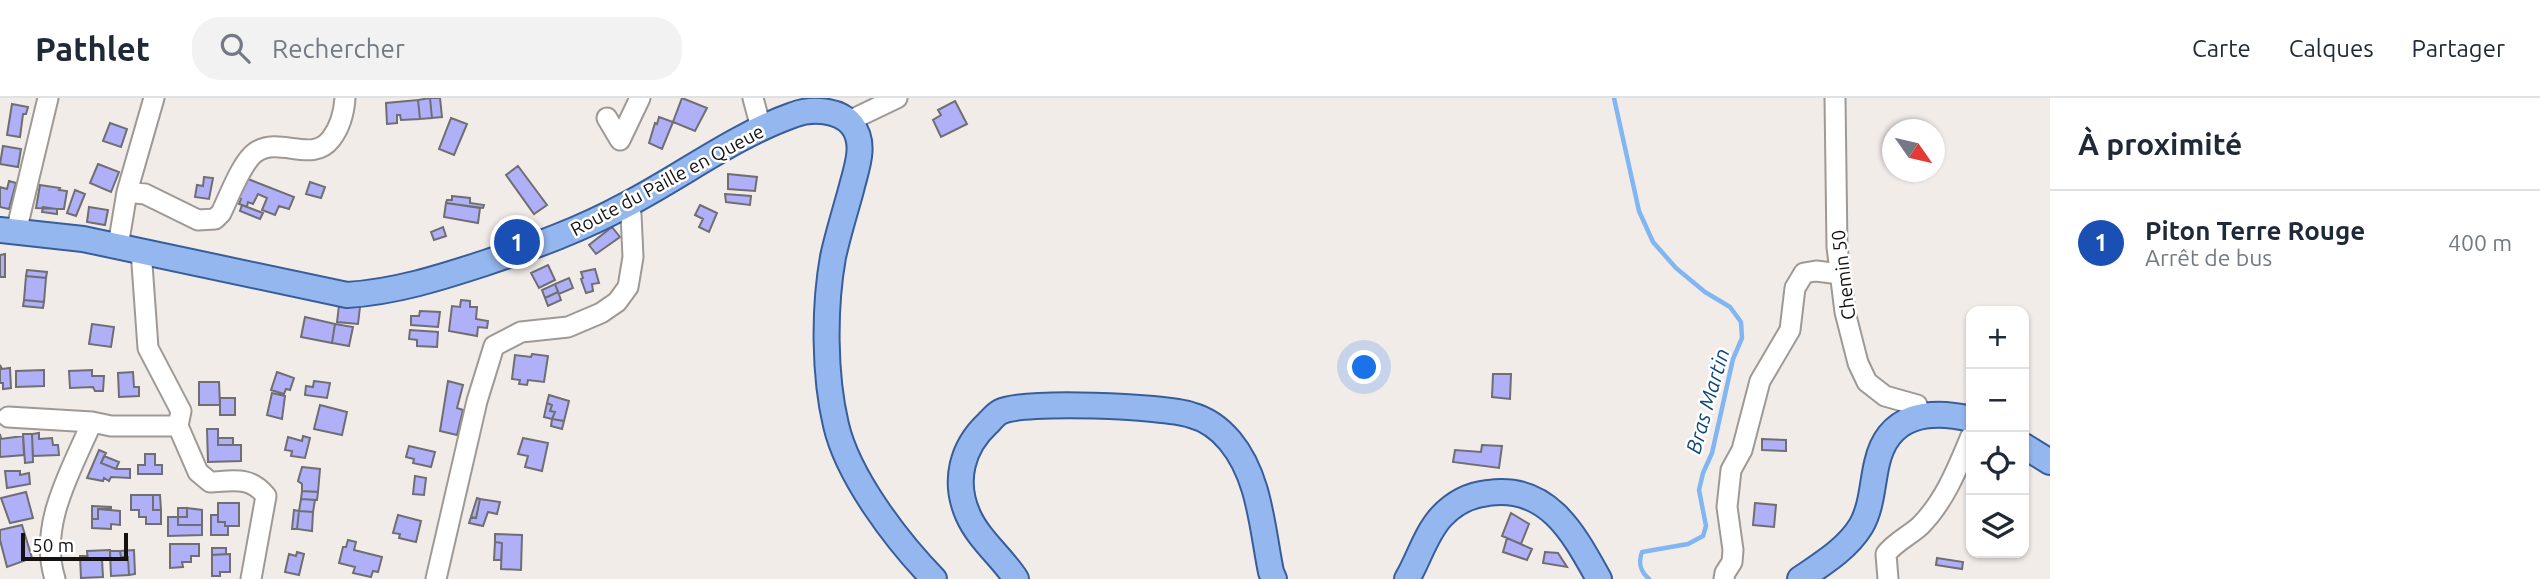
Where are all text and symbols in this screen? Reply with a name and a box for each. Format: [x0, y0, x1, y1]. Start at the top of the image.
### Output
search box [192, 17, 682, 80]
icon: search [216, 29, 254, 67]
text: Pathlet [35, 30, 150, 67]
text: Rechercher [272, 34, 405, 63]
text: Carte [2192, 35, 2251, 62]
text: Calques [2289, 35, 2374, 62]
text: Partager [2412, 35, 2505, 62]
north arrow [1882, 119, 1945, 182]
street label: Route du Paille en Queue [567, 120, 767, 240]
text: À proximité [2078, 127, 2242, 161]
pin: 1 [494, 216, 540, 268]
text: Piton Terre Rouge [2145, 216, 2365, 245]
street label: Chemin 50 [1827, 229, 1859, 321]
text: 1 [2095, 230, 2107, 255]
text: 400 m [2448, 230, 2512, 255]
text: Arrêt de bus [2145, 245, 2272, 270]
map controls [1966, 306, 2029, 558]
button: + [1966, 306, 2029, 369]
water label: Bras Martin [1681, 345, 1733, 456]
your location [1347, 350, 1381, 384]
button: − [1966, 369, 2029, 432]
button: locate [1966, 432, 2029, 495]
button: layers [1966, 495, 2029, 558]
scale bar [21, 530, 128, 562]
text: 50 m [32, 534, 74, 556]

